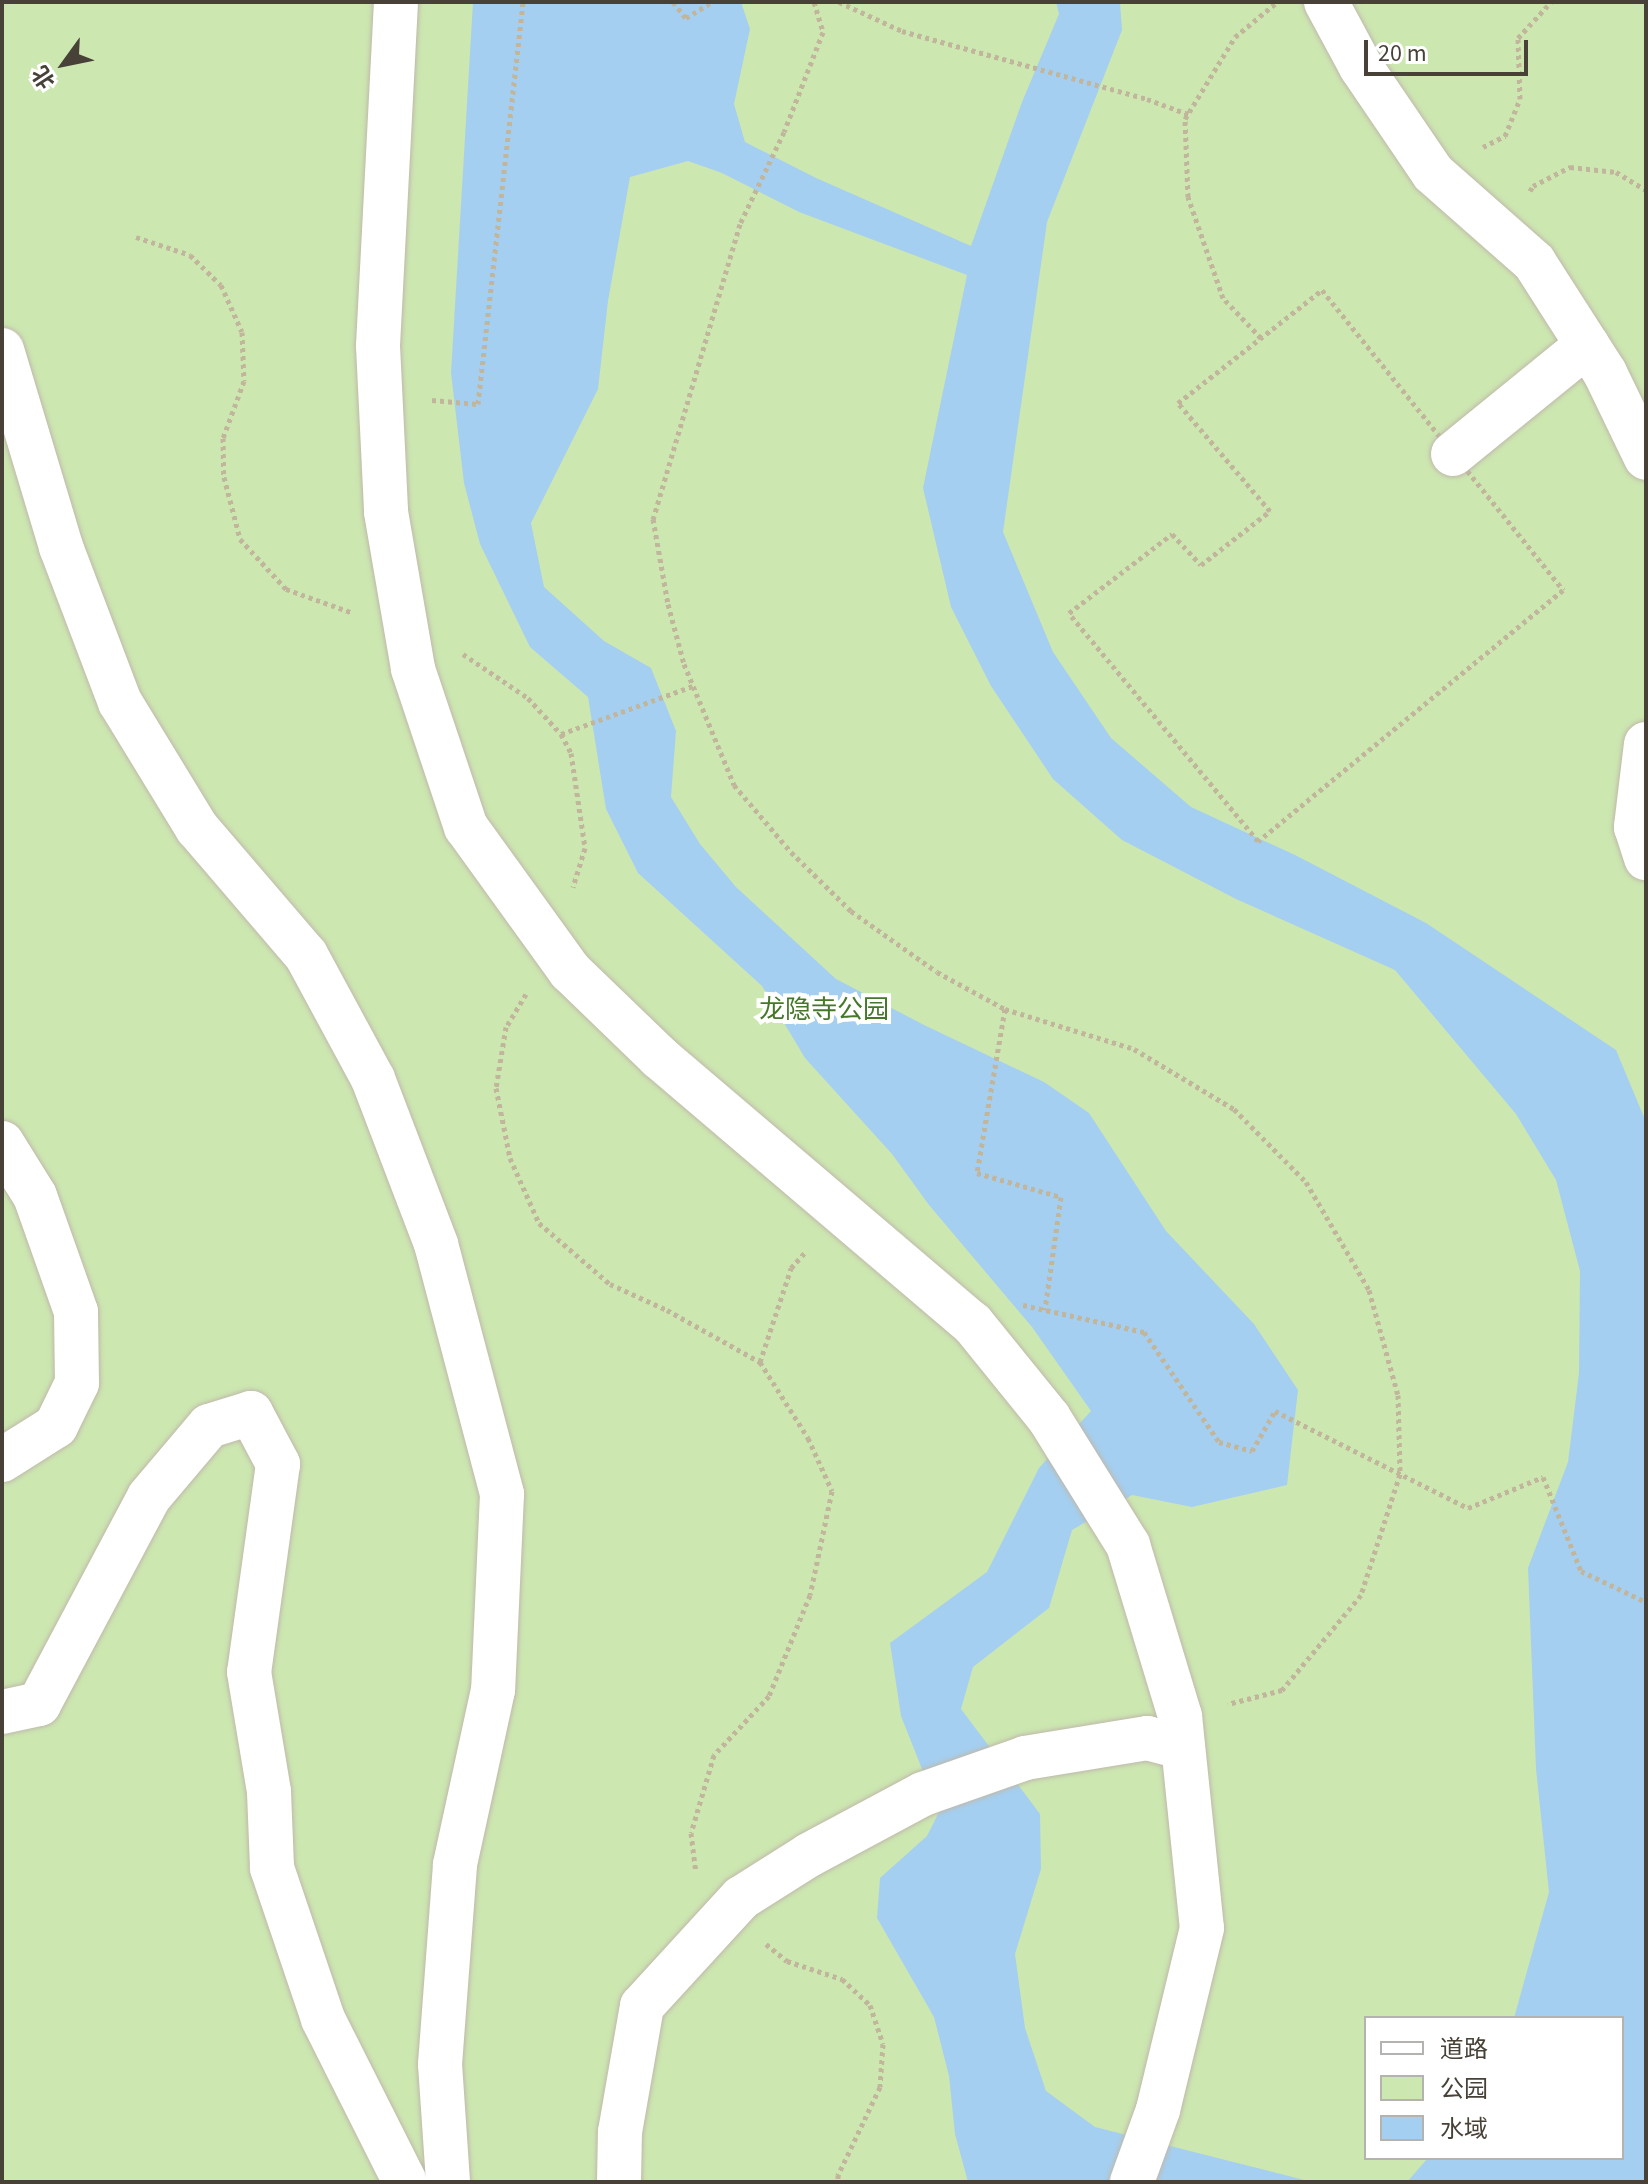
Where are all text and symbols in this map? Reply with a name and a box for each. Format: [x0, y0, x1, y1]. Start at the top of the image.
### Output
north arrow [24, 24, 104, 104]
scale bar [1368, 24, 1532, 74]
text: 20 m [1378, 36, 1427, 71]
text: 北 [24, 59, 63, 95]
park label: 龙隐寺公园 [759, 994, 889, 1026]
legend [1364, 2016, 1624, 2160]
text: 道路 [1440, 2032, 1488, 2067]
text: 公园 [1440, 2072, 1488, 2107]
text: 水域 [1440, 2112, 1488, 2147]

